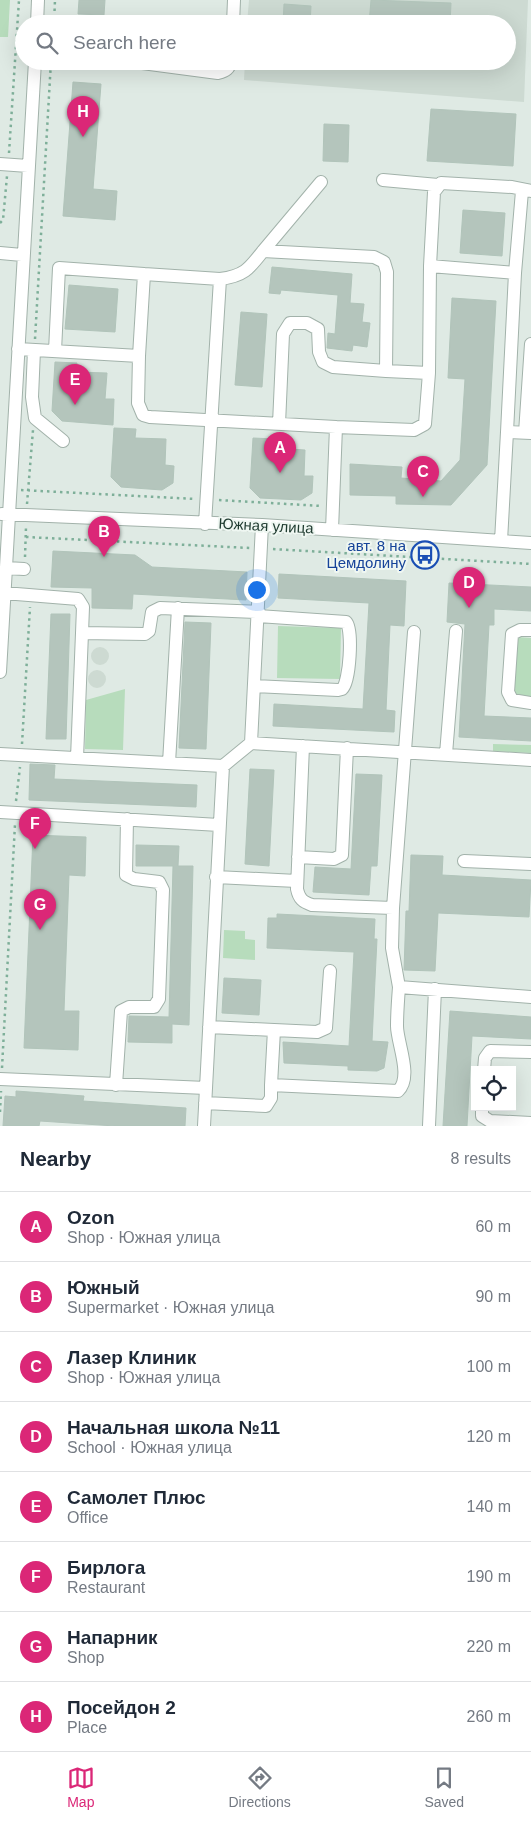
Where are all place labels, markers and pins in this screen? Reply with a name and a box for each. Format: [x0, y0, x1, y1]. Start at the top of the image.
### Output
pin: H [67, 96, 99, 137]
pin: E [59, 364, 91, 405]
pin: A [264, 432, 296, 473]
pin: C [407, 456, 439, 497]
pin: B [88, 516, 120, 557]
place label: авт. 8 на Цемдолину [327, 537, 407, 571]
bus stop icon: авт. 8 на Цемдолину [410, 540, 440, 570]
pin: D [453, 567, 485, 608]
pin: F [19, 808, 51, 849]
pin: G [24, 889, 56, 930]

